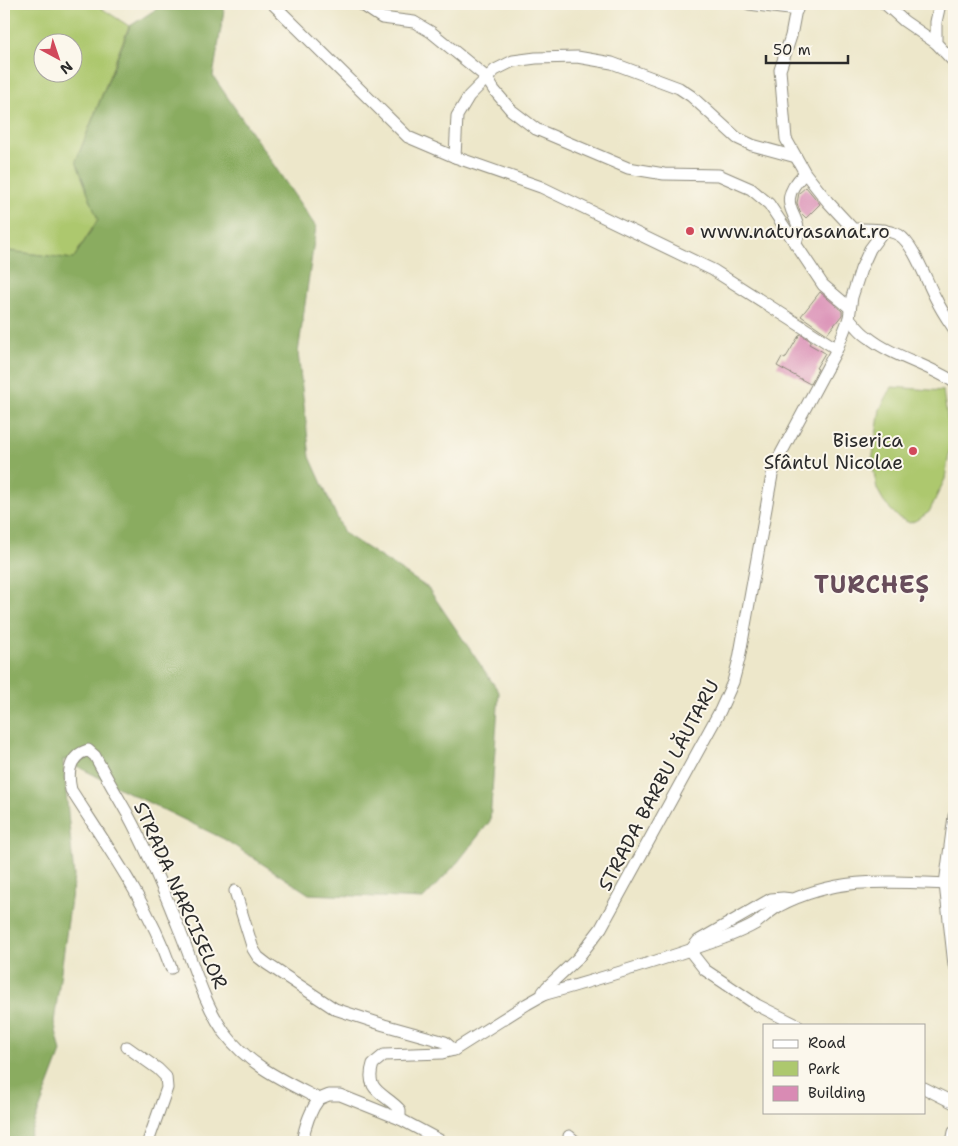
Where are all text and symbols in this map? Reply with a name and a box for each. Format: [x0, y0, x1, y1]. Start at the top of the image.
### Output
north arrow [32, 32, 82, 82]
scale bar [766, 32, 848, 64]
text: 50 m [773, 40, 811, 60]
text: N [56, 57, 76, 78]
place label: www.naturasanat.ro [700, 219, 890, 244]
marker: www.naturasanat.ro [684, 225, 696, 237]
place label: Biserica Sfântul Nicolae [764, 428, 903, 475]
marker: Biserica Sfântul Nicolae [907, 445, 919, 457]
district label: TURCHEȘ [814, 569, 930, 602]
street label: STRADA BARBU LĂUTARU [591, 675, 725, 895]
street label: STRADA NARCISELOR [128, 798, 233, 993]
legend [763, 1024, 926, 1114]
text: Road [808, 1033, 846, 1053]
text: Park [808, 1059, 840, 1079]
text: Building [808, 1083, 865, 1103]

